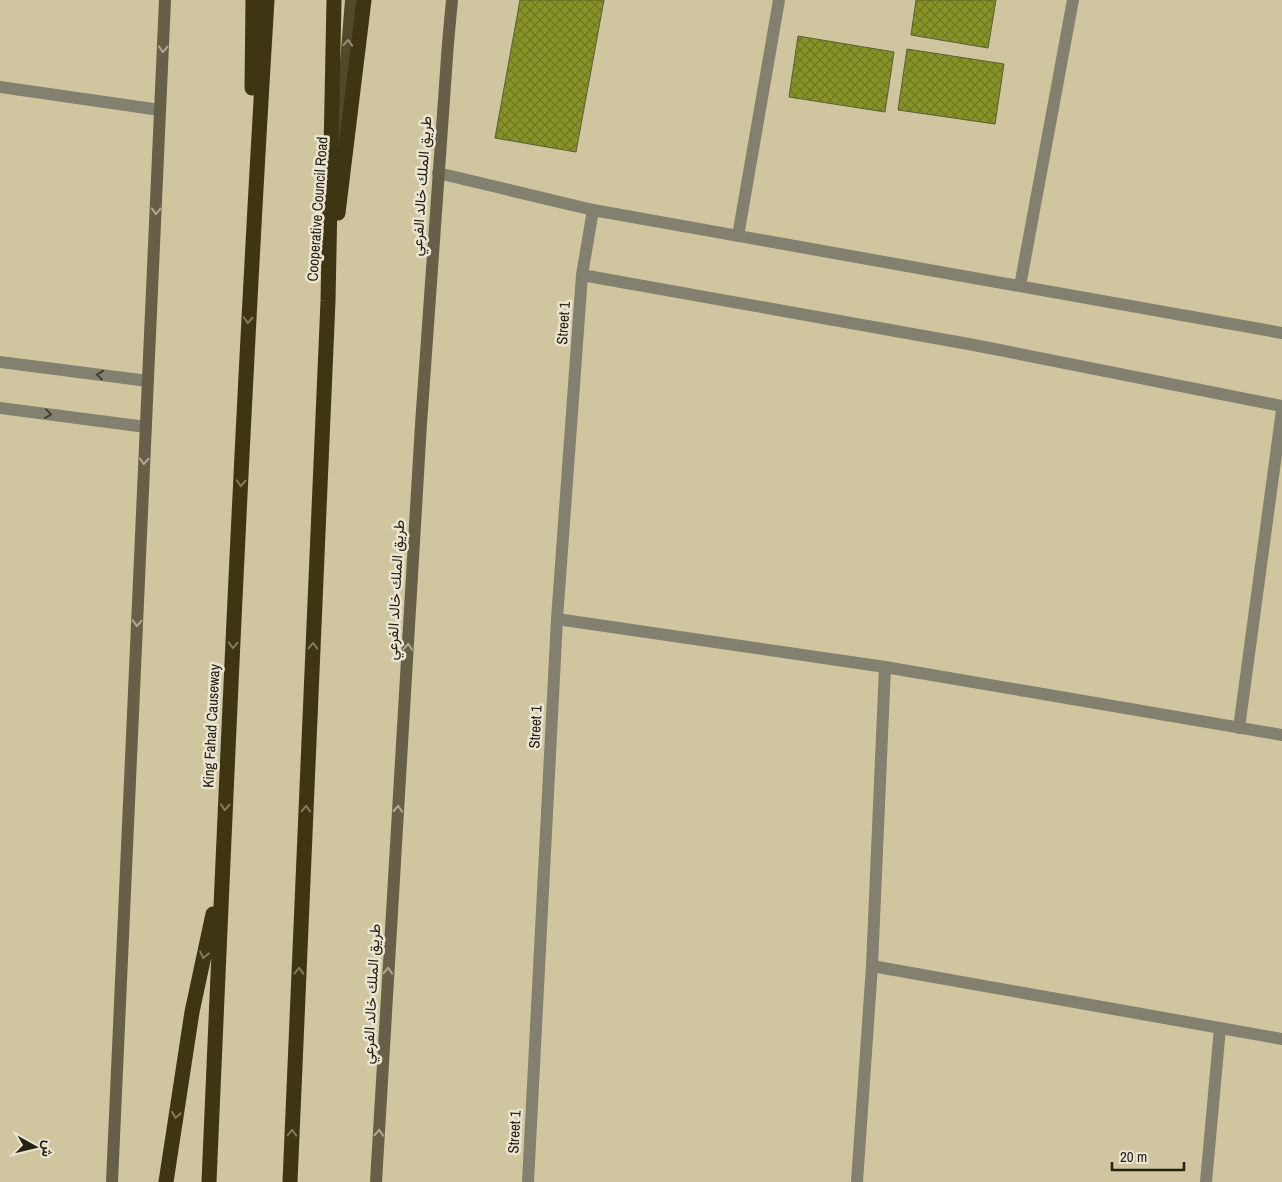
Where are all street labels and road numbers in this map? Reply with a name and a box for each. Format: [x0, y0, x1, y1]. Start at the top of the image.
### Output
street label: طريق الملك خالد الفرعي [406, 115, 439, 257]
street label: Cooperative Council Road [301, 136, 333, 282]
street label: Street 1 [551, 301, 575, 345]
street label: طريق الملك خالد الفرعي [381, 519, 412, 661]
street label: King Fahad Causeway [197, 663, 225, 788]
street label: Street 1 [523, 705, 547, 749]
street label: طريق الملك خالد الفرعي [357, 923, 388, 1065]
street label: Street 1 [502, 1110, 526, 1154]

